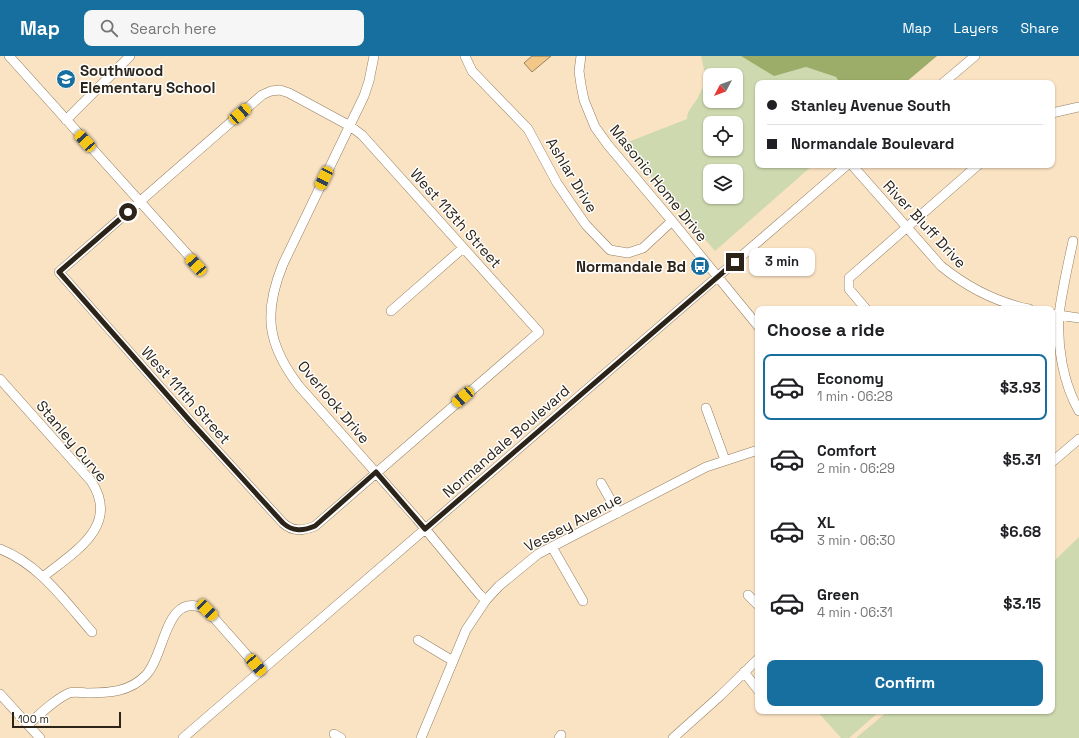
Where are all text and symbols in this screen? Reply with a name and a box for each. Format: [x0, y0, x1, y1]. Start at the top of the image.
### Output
search box [84, 10, 364, 46]
text: Map [20, 16, 60, 41]
icon: search [98, 17, 120, 39]
text: Search here [130, 19, 216, 38]
text: Map [902, 19, 932, 37]
text: Layers [954, 19, 998, 37]
text: Share [1020, 19, 1059, 37]
place label: Southwood Elementary School [80, 61, 215, 97]
school or university icon: Southwood Elementary School [55, 68, 77, 90]
north arrow [703, 68, 743, 108]
map controls [703, 68, 743, 204]
text: Stanley Avenue South [791, 96, 951, 115]
car [227, 102, 253, 126]
button: locate [703, 116, 743, 156]
street label: Masonic Home Drive [606, 121, 712, 245]
car [73, 128, 97, 154]
street label: Ashlar Drive [542, 134, 602, 216]
text: Normandale Boulevard [791, 134, 954, 153]
street label: West 113th Street [406, 164, 506, 272]
button: layers [703, 164, 743, 204]
car [313, 165, 335, 191]
street label: River Bluff Drive [879, 176, 971, 272]
route start [119, 203, 137, 221]
callout: 3 min [749, 248, 815, 276]
car [184, 252, 208, 278]
route end [726, 253, 744, 271]
text: 3 min [765, 253, 799, 270]
bus stop icon: Normandale Bd [689, 255, 711, 277]
place label: Normandale Bd [576, 257, 686, 276]
text: Choose a ride [767, 318, 885, 341]
street label: West 111th Street [137, 342, 235, 448]
street label: Overlook Drive [294, 357, 374, 447]
icon: car [769, 369, 805, 405]
text: Economy [817, 369, 884, 388]
text: $3.93 [1000, 378, 1041, 397]
street label: Normandale Boulevard [438, 381, 574, 501]
car [450, 385, 476, 409]
text: 1 min · 06:28 [817, 388, 893, 405]
street label: Stanley Curve [32, 396, 112, 486]
icon: car [769, 441, 805, 477]
text: Comfort [817, 441, 877, 460]
text: $5.31 [1003, 450, 1041, 469]
text: 2 min · 06:29 [817, 460, 895, 477]
street label: Vessey Avenue [521, 488, 625, 556]
icon: car [769, 513, 805, 549]
text: XL [817, 513, 835, 532]
text: $6.68 [1000, 522, 1041, 541]
text: 3 min · 06:30 [817, 532, 895, 549]
icon: car [769, 585, 805, 621]
text: Green [817, 585, 859, 604]
text: $3.15 [1003, 594, 1041, 613]
car [194, 597, 220, 623]
text: 4 min · 06:31 [817, 604, 893, 621]
car [244, 652, 268, 678]
button: Confirm [767, 660, 1043, 706]
scale bar [12, 710, 121, 729]
text: 100 m [18, 712, 49, 726]

